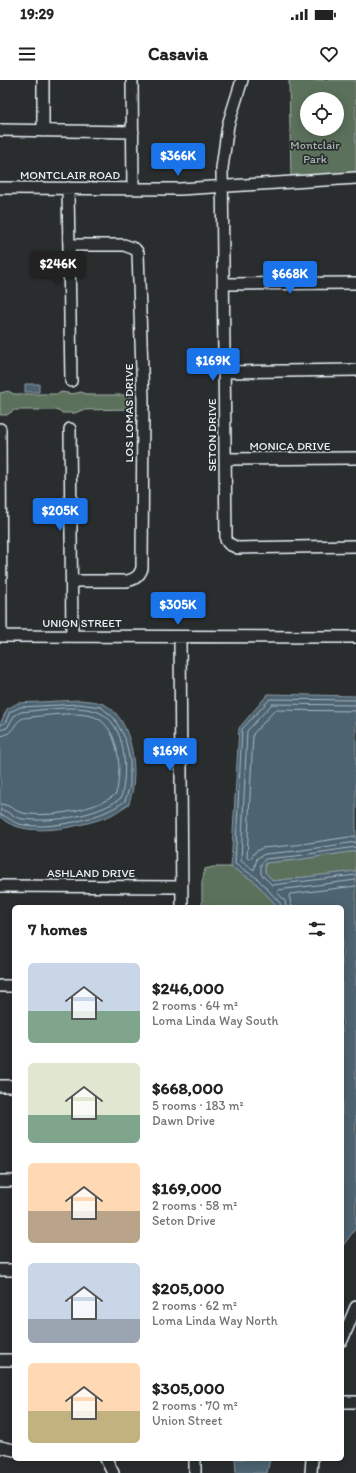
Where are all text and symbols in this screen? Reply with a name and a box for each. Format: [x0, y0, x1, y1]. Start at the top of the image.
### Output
text: 19:29 [20, 5, 54, 23]
icon: menu [16, 43, 38, 65]
text: Casavia [148, 43, 208, 65]
icon: heart [318, 43, 340, 65]
map controls [300, 92, 344, 136]
button: locate [300, 92, 344, 136]
park label: Montclair Park [290, 138, 340, 166]
pin: $366K [150, 143, 206, 177]
text: $366K [160, 148, 196, 163]
street label: MONTCLAIR ROAD [20, 168, 121, 182]
pin: $246K [30, 251, 86, 285]
text: $246K [40, 256, 76, 271]
pin: $668K [262, 261, 318, 295]
text: $668K [272, 266, 308, 281]
pin: $169K [185, 348, 241, 382]
text: $169K [196, 353, 230, 368]
street label: LOS LOMAS DRIVE [122, 363, 136, 462]
street label: SETON DRIVE [205, 398, 219, 472]
street label: MONICA DRIVE [249, 439, 331, 453]
pin: $205K [32, 498, 88, 532]
text: $205K [42, 503, 78, 518]
pin: $305K [150, 592, 206, 626]
text: $305K [160, 597, 196, 612]
street label: UNION STREET [42, 616, 122, 630]
pin: $169K [142, 738, 198, 772]
text: $169K [153, 743, 187, 758]
street label: ASHLAND DRIVE [47, 866, 135, 880]
icon: filters [306, 918, 328, 940]
text: 7 homes [28, 919, 88, 939]
text: $246,000 [152, 978, 224, 998]
icon: home [60, 979, 108, 1027]
text: 2 rooms · 64 m² [152, 998, 238, 1013]
text: Loma Linda Way South [152, 1013, 278, 1028]
text: $668,000 [152, 1078, 223, 1098]
icon: home [60, 1079, 108, 1127]
text: 5 rooms · 183 m² [152, 1098, 244, 1113]
text: Dawn Drive [152, 1113, 215, 1128]
text: $169,000 [152, 1178, 222, 1198]
icon: home [60, 1179, 108, 1227]
text: 2 rooms · 58 m² [152, 1198, 237, 1213]
text: Seton Drive [152, 1213, 216, 1228]
text: $205,000 [152, 1278, 224, 1298]
icon: home [60, 1279, 108, 1327]
text: 2 rooms · 62 m² [152, 1298, 237, 1313]
text: Loma Linda Way North [152, 1313, 278, 1328]
text: $305,000 [152, 1378, 225, 1398]
icon: home [60, 1379, 108, 1427]
text: 2 rooms · 70 m² [152, 1398, 238, 1413]
text: Union Street [152, 1413, 222, 1428]

